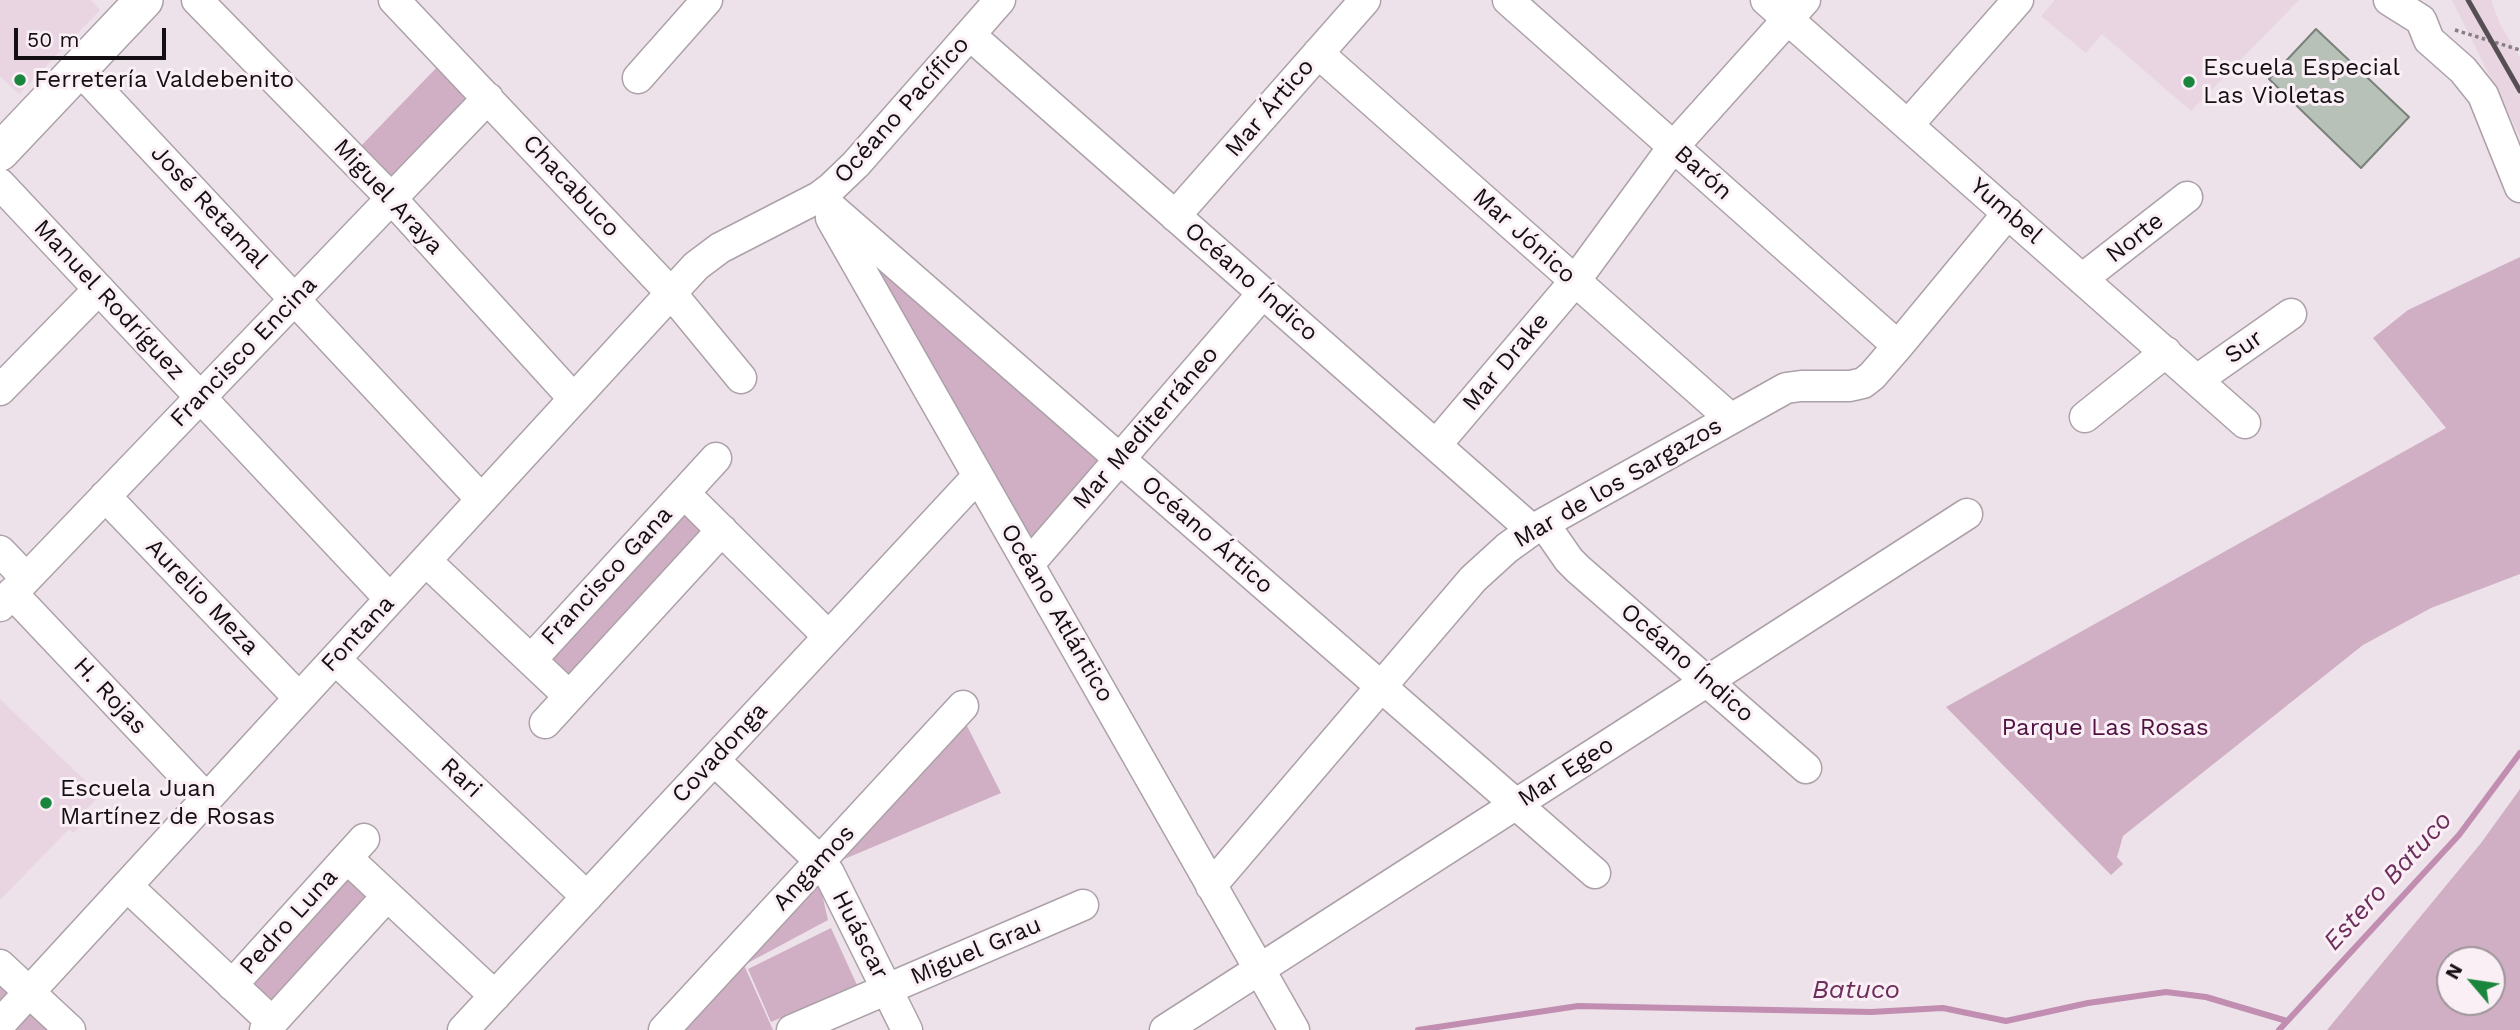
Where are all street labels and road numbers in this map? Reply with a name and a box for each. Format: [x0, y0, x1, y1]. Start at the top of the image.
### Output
street label: Océano Pacífico [828, 31, 976, 189]
street label: Mar Ártico [1219, 53, 1321, 163]
street label: Chacabuco [516, 129, 626, 243]
street label: Miguel Araya [327, 133, 449, 261]
street label: José Retamal [144, 139, 274, 275]
street label: Barón [1668, 140, 1738, 206]
street label: Yumbel [1964, 172, 2048, 250]
street label: Mar Jónico [1467, 182, 1581, 290]
street label: Norte [2101, 207, 2169, 269]
street label: Manuel Rodríguez [27, 214, 191, 386]
street label: Océano Índico [1178, 216, 1324, 348]
street label: Francisco Encina [165, 271, 323, 433]
street label: Mar Drake [1457, 307, 1555, 417]
street label: Sur [2219, 324, 2269, 370]
street label: Mar Mediterráneo [1067, 340, 1225, 516]
street label: Mar de los Sargazos [1509, 412, 1727, 554]
street label: Océano Ártico [1135, 470, 1279, 600]
street label: Francisco Gana [535, 501, 679, 651]
street label: Océano Atlántico [994, 519, 1120, 707]
street label: Aurelio Meza [139, 533, 265, 661]
street label: Fontana [315, 590, 401, 678]
street label: Océano Índico [1614, 597, 1760, 729]
street label: H. Rojas [67, 652, 153, 740]
street label: Covadonga [666, 697, 774, 809]
street label: Mar Egeo [1513, 730, 1619, 814]
street label: Rari [434, 752, 488, 804]
street label: Angamos [767, 819, 861, 917]
street label: Pedro Luna [234, 863, 344, 981]
street label: Huáscar [826, 886, 894, 984]
street label: Miguel Grau [906, 911, 1046, 991]

